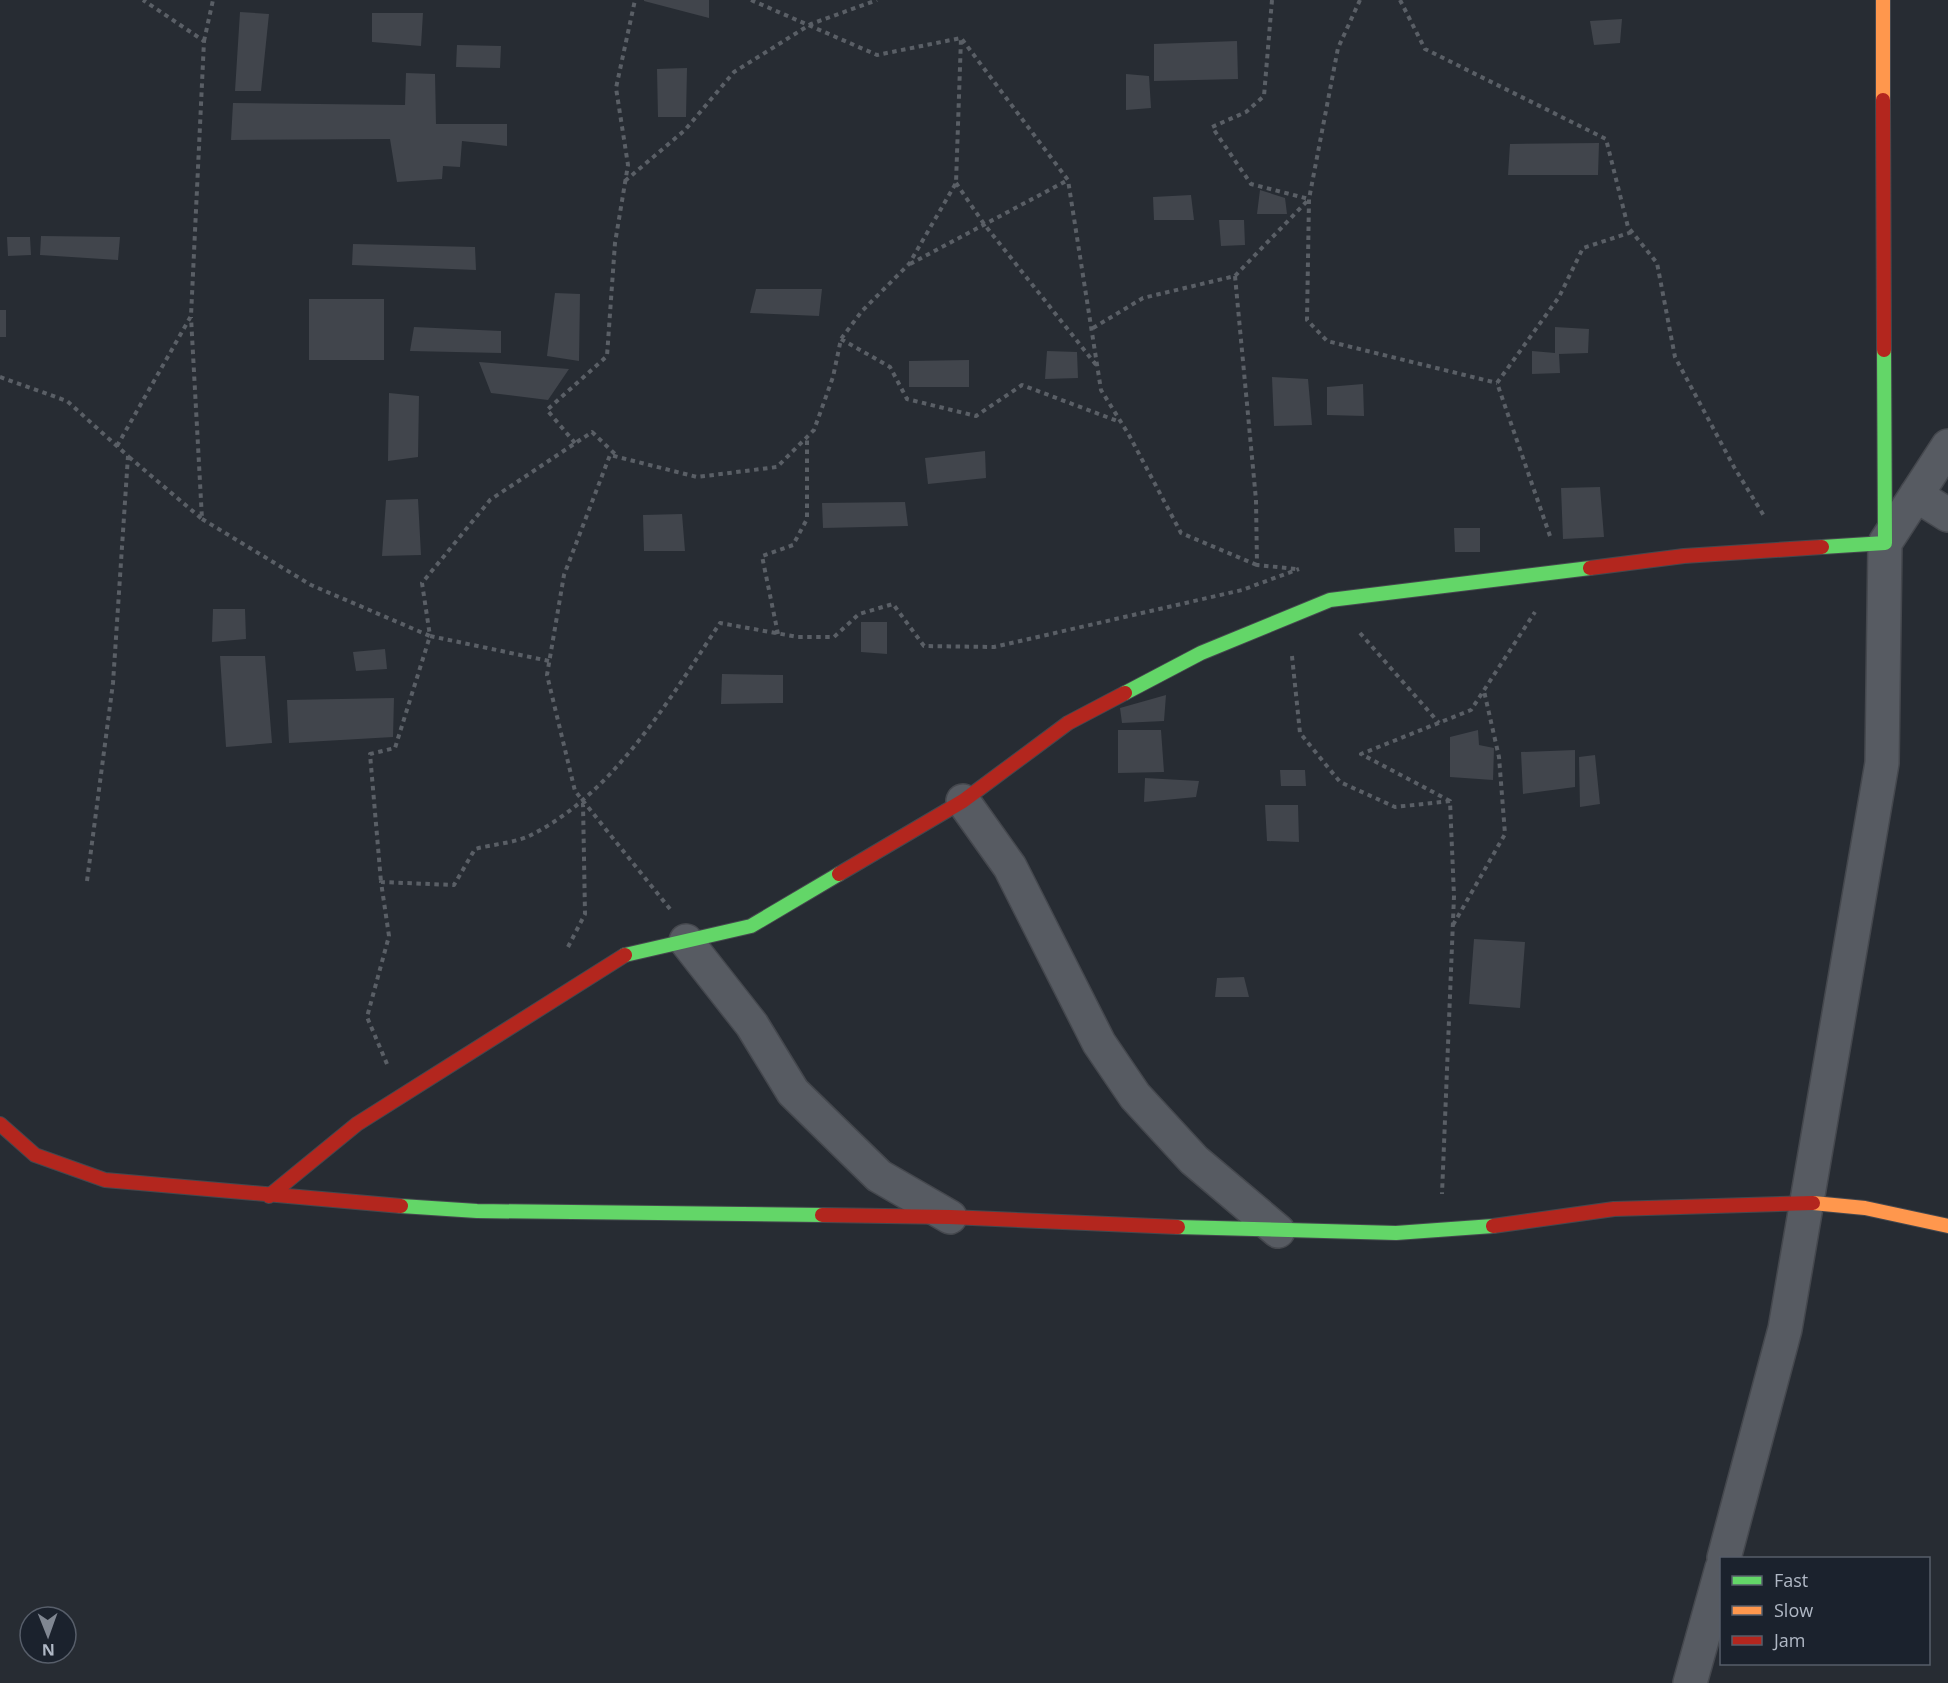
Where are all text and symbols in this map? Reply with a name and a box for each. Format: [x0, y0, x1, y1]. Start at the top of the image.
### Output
legend [1720, 1557, 1930, 1665]
text: Fast [1774, 1568, 1808, 1592]
text: Slow [1774, 1598, 1813, 1622]
north arrow [18, 1605, 78, 1665]
text: Jam [1772, 1628, 1806, 1652]
text: N [42, 1639, 55, 1661]

